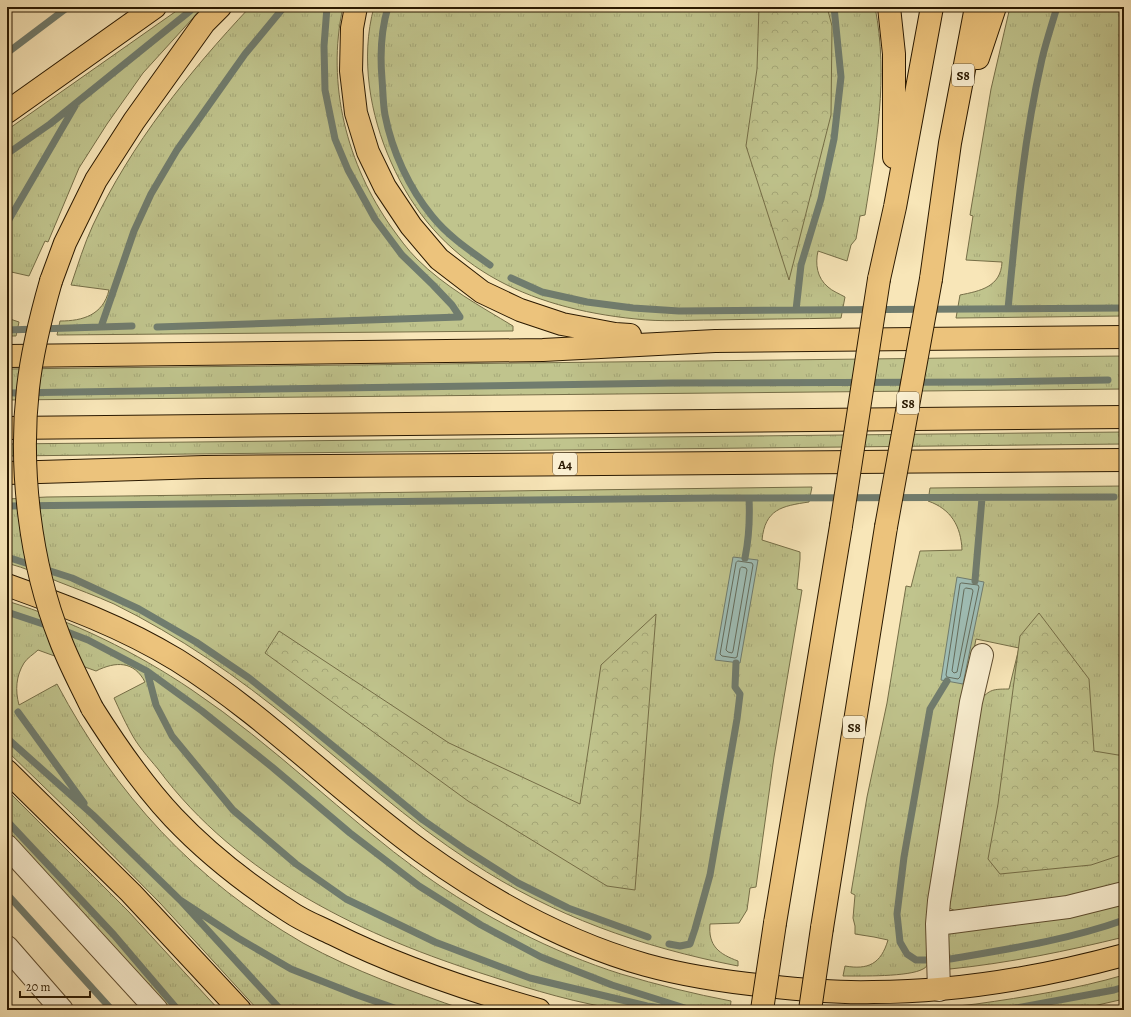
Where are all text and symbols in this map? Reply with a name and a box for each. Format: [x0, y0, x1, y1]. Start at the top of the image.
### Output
road number: S8 [952, 64, 974, 86]
road number: S8 [897, 392, 919, 414]
road number: A4 [553, 453, 577, 475]
road number: S8 [843, 716, 865, 738]
scale bar [20, 973, 90, 999]
text: 20 m [26, 979, 50, 995]

